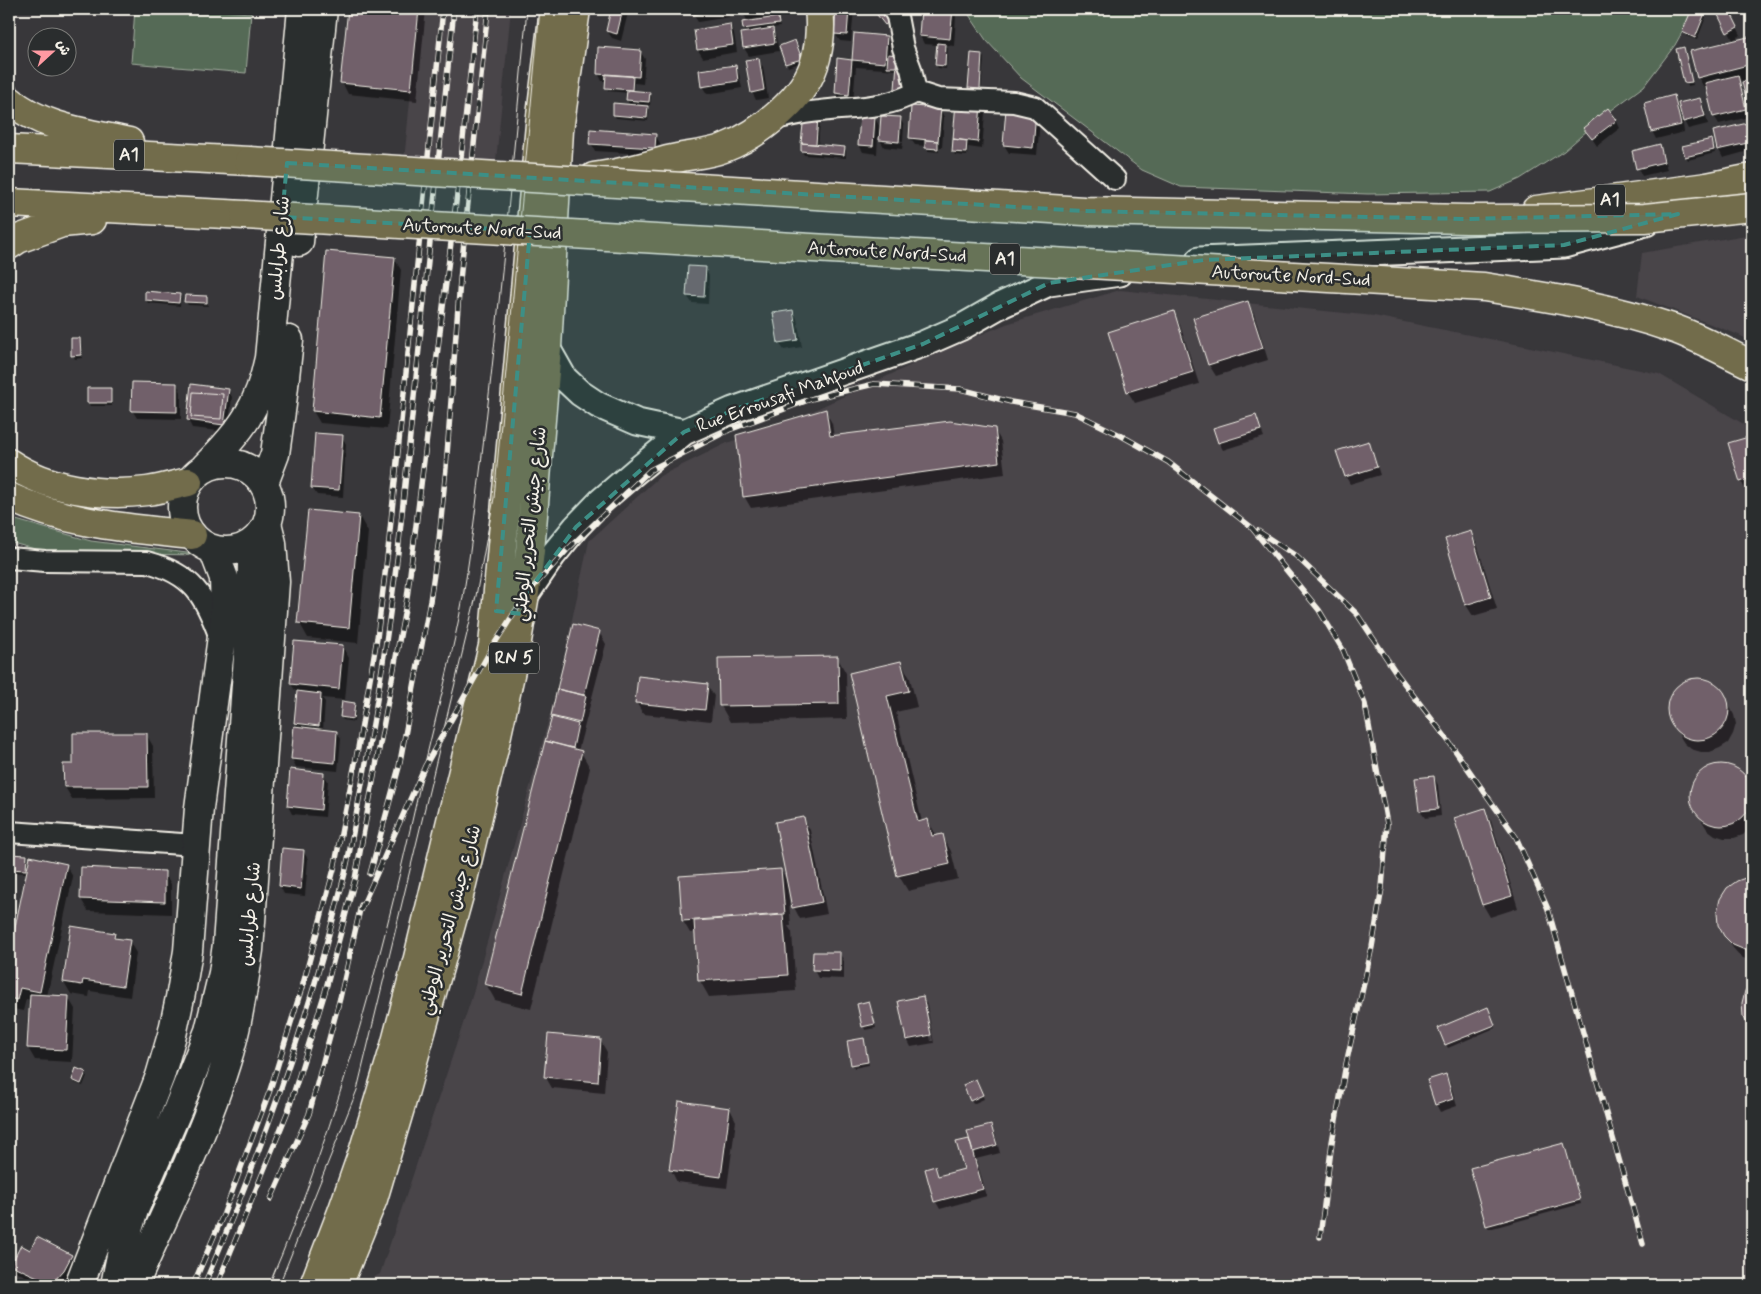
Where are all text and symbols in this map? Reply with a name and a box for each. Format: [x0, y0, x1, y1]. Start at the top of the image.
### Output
north arrow [28, 28, 78, 78]
text: ش [52, 37, 74, 58]
road number: A1 [114, 140, 144, 170]
road number: A1 [1595, 184, 1625, 216]
street label: شارع طرابلس [262, 195, 296, 301]
street label: Autoroute Nord-Sud [402, 212, 562, 246]
street label: Autoroute Nord-Sud [807, 235, 967, 269]
road number: A1 [990, 243, 1020, 274]
street label: Autoroute Nord-Sud [1211, 259, 1371, 293]
street label: Rue Errousafi Mahfoud [693, 355, 868, 442]
street label: شارع جيش التحرير الوطني [507, 425, 556, 623]
road number: RN 5 [489, 642, 539, 674]
street label: شارع جيش التحرير الوطني [413, 822, 490, 1019]
street label: شارع طرابلس [233, 861, 267, 967]

